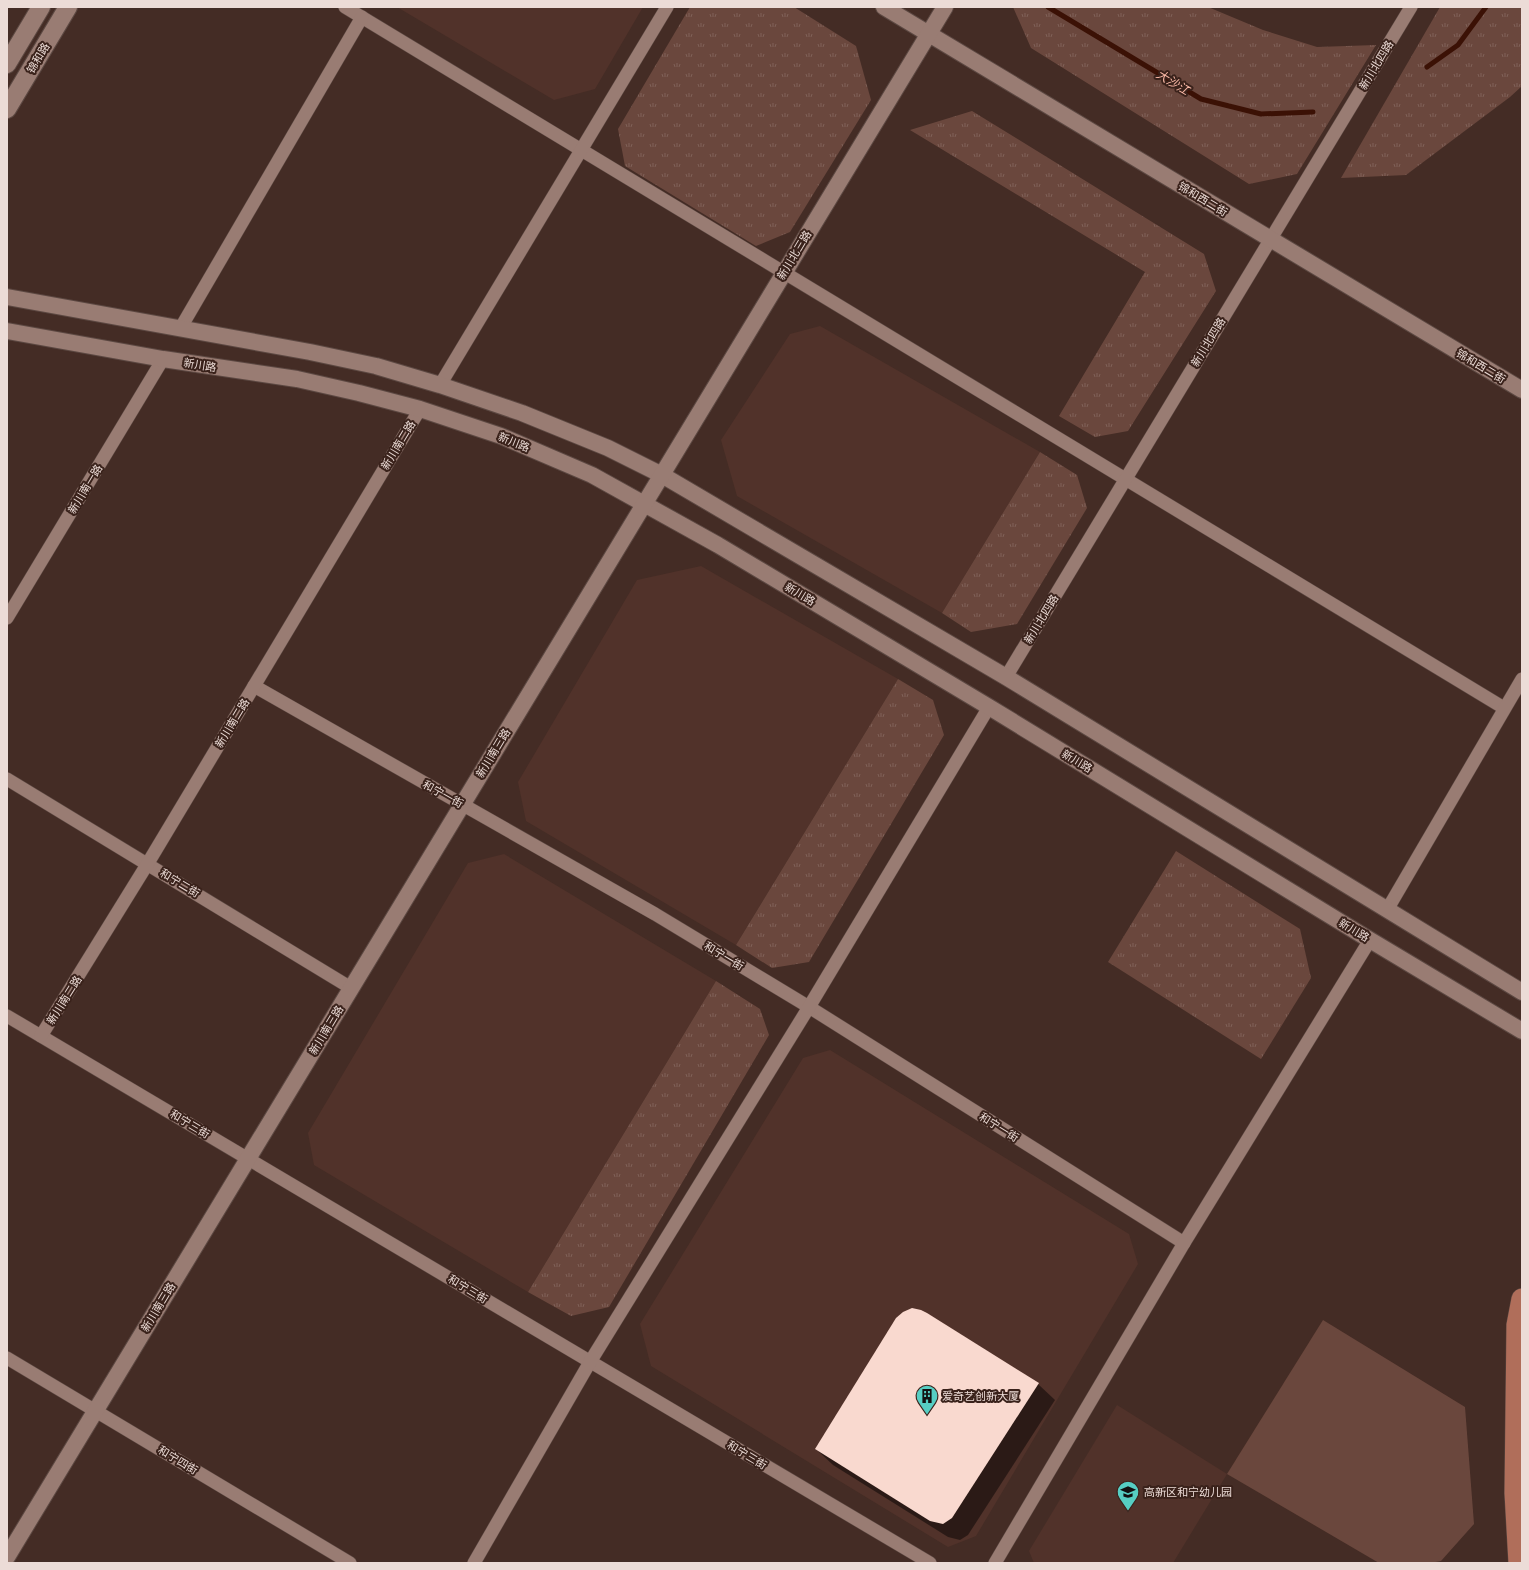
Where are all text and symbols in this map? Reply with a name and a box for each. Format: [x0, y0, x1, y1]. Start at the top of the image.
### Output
street label: 新川北四路 [1355, 37, 1397, 93]
street label: 锦和路 [23, 40, 53, 76]
water label: 大沙江 [1153, 65, 1195, 100]
street label: 锦和西二街 [1175, 178, 1231, 220]
street label: 新川北三路 [773, 227, 815, 283]
street label: 新川北四路 [1187, 314, 1229, 370]
street label: 锦和西二街 [1453, 345, 1509, 387]
street label: 新川路 [182, 355, 218, 375]
street label: 新川南二路 [377, 417, 419, 473]
street label: 新川路 [496, 428, 532, 456]
street label: 新川南一路 [64, 461, 106, 517]
street label: 新川路 [782, 579, 818, 609]
street label: 新川北四路 [1020, 591, 1062, 647]
street label: 新川南二路 [211, 695, 253, 751]
street label: 新川南三路 [472, 725, 514, 781]
street label: 新川路 [1059, 746, 1095, 776]
street label: 和宁一街 [420, 776, 466, 812]
street label: 和宁二街 [157, 865, 203, 901]
street label: 新川路 [1336, 915, 1372, 945]
street label: 和宁一街 [701, 938, 747, 974]
street label: 新川南二路 [43, 972, 85, 1028]
street label: 新川南三路 [305, 1002, 347, 1058]
street label: 和宁三街 [167, 1106, 213, 1142]
street label: 和宁一街 [976, 1109, 1022, 1145]
street label: 和宁三街 [445, 1271, 491, 1307]
street label: 新川南三路 [137, 1279, 179, 1335]
building icon: 爱奇艺创新大厦 [914, 1383, 940, 1416]
place label: 爱奇艺创新大厦 [942, 1388, 1019, 1404]
street label: 和宁三街 [724, 1437, 770, 1473]
street label: 和宁四街 [155, 1442, 201, 1478]
school or university icon: 高新区和宁幼儿园 [1115, 1479, 1141, 1512]
place label: 高新区和宁幼儿园 [1144, 1484, 1232, 1500]

